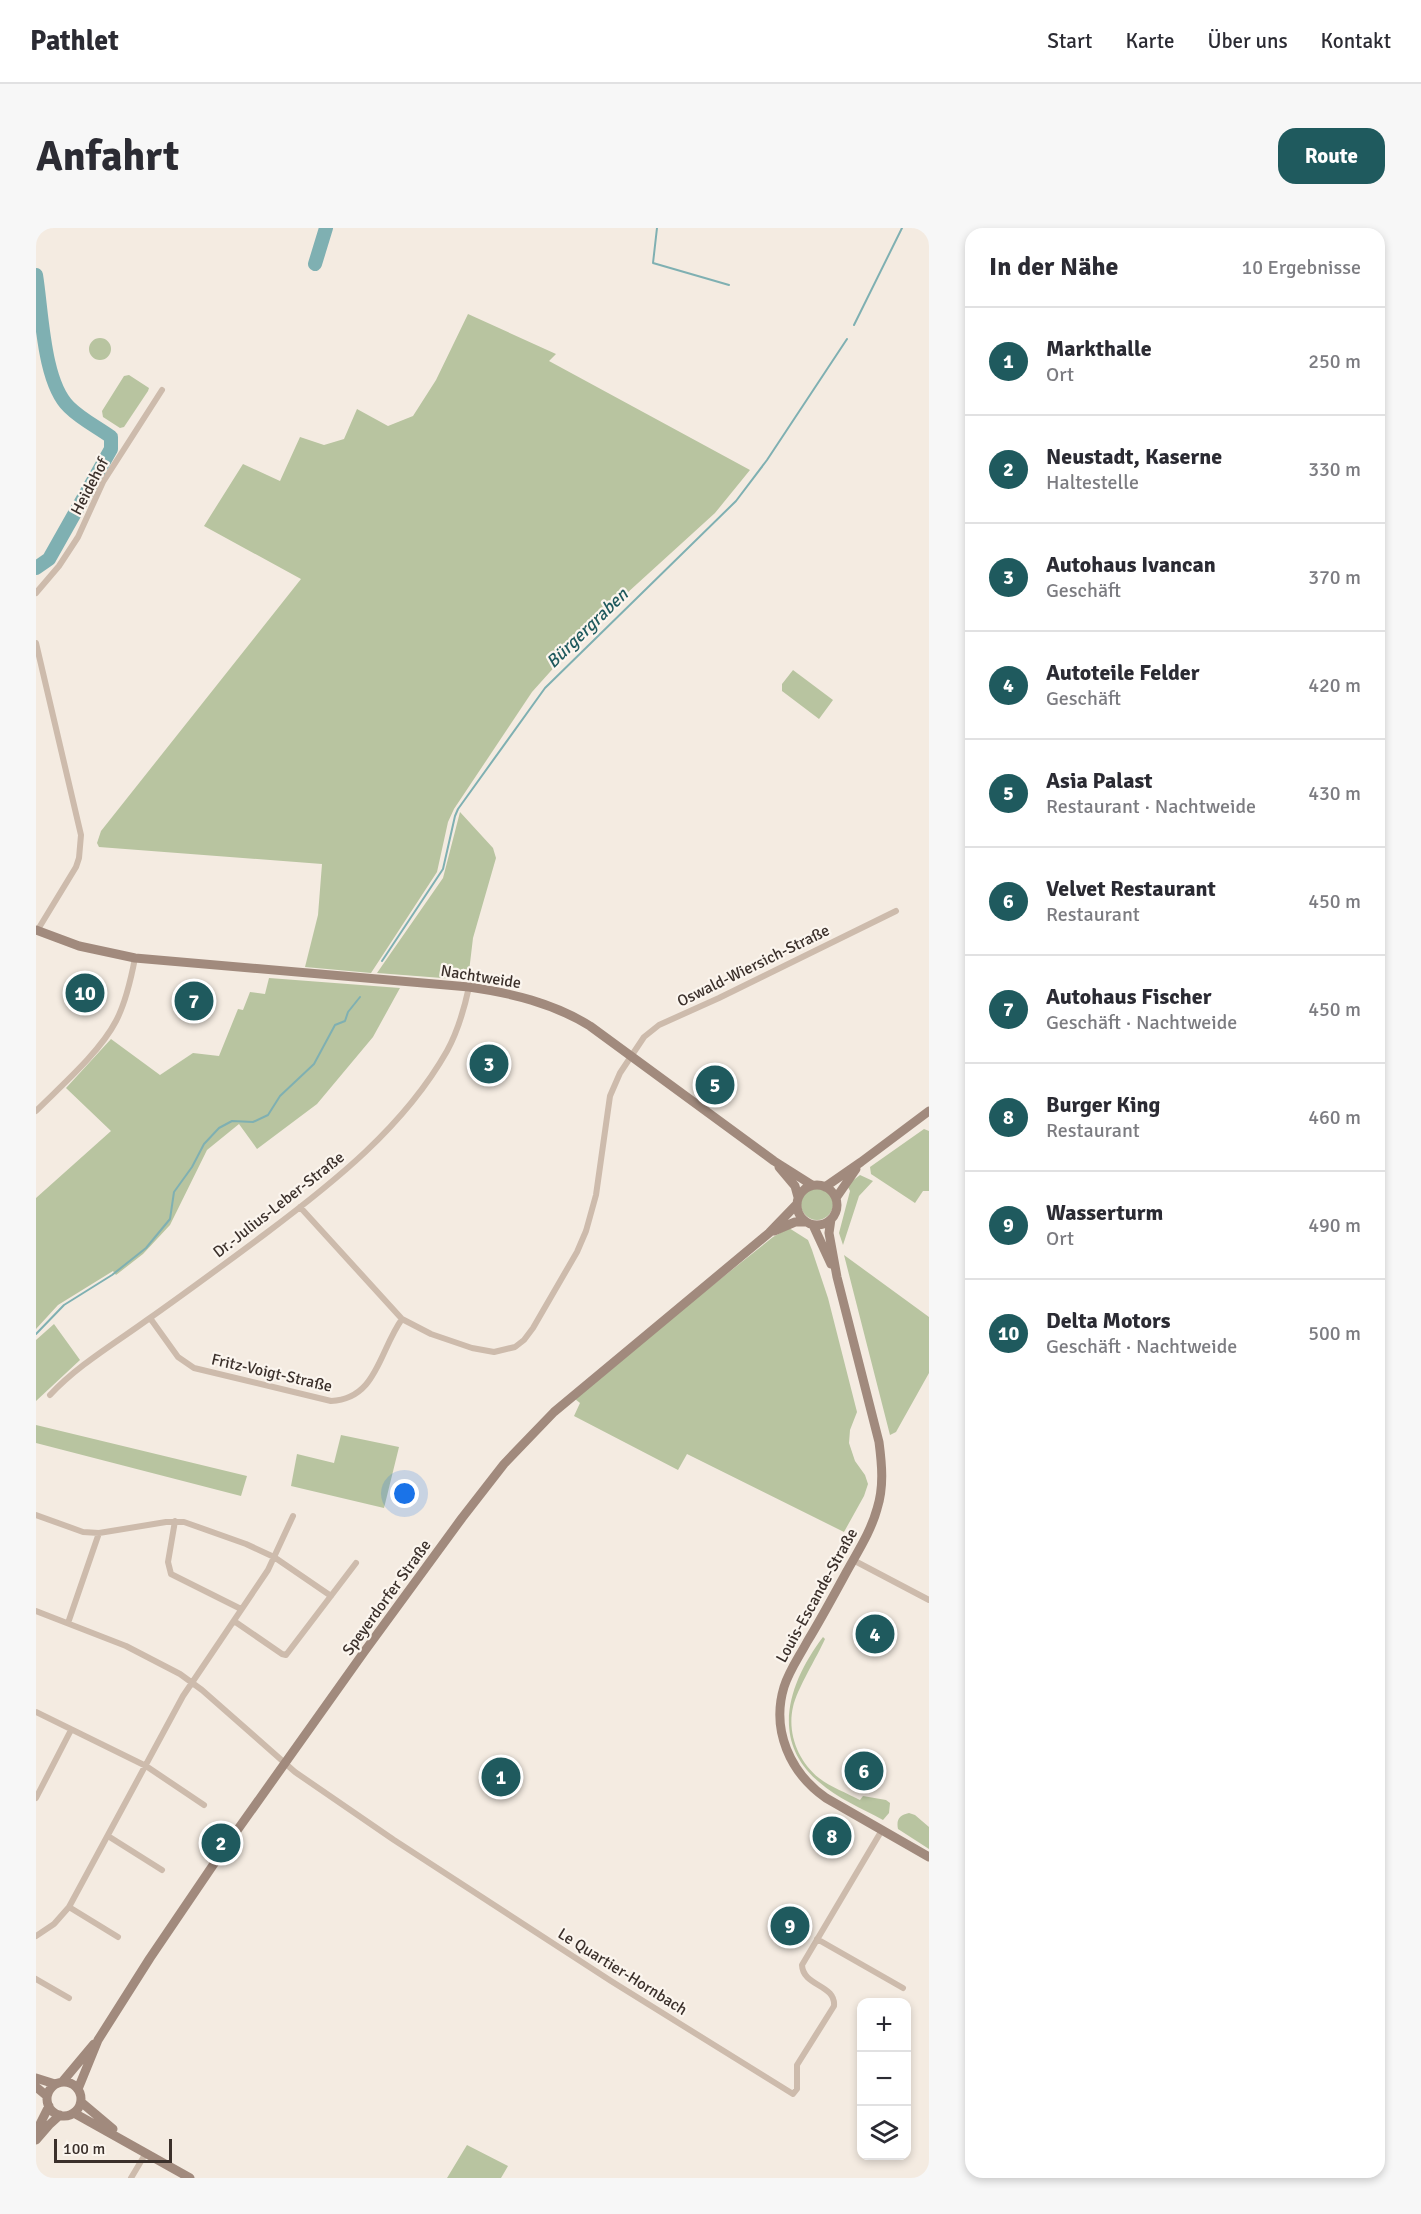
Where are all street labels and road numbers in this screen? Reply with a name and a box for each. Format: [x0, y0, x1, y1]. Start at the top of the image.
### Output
street label: Heidehof [67, 454, 114, 519]
street label: Oswald-Wiersich-Straße [674, 920, 833, 1012]
street label: Nachtweide [439, 961, 522, 993]
street label: Dr.-Julius-Leber-Straße [209, 1147, 348, 1262]
street label: Fritz-Voigt-Straße [209, 1349, 334, 1397]
street label: Louis-Escande-Straße [772, 1525, 862, 1666]
street label: Speyerdorfer Straße [338, 1536, 436, 1659]
street label: Le Quartier-Hornbach [554, 1924, 691, 2020]

